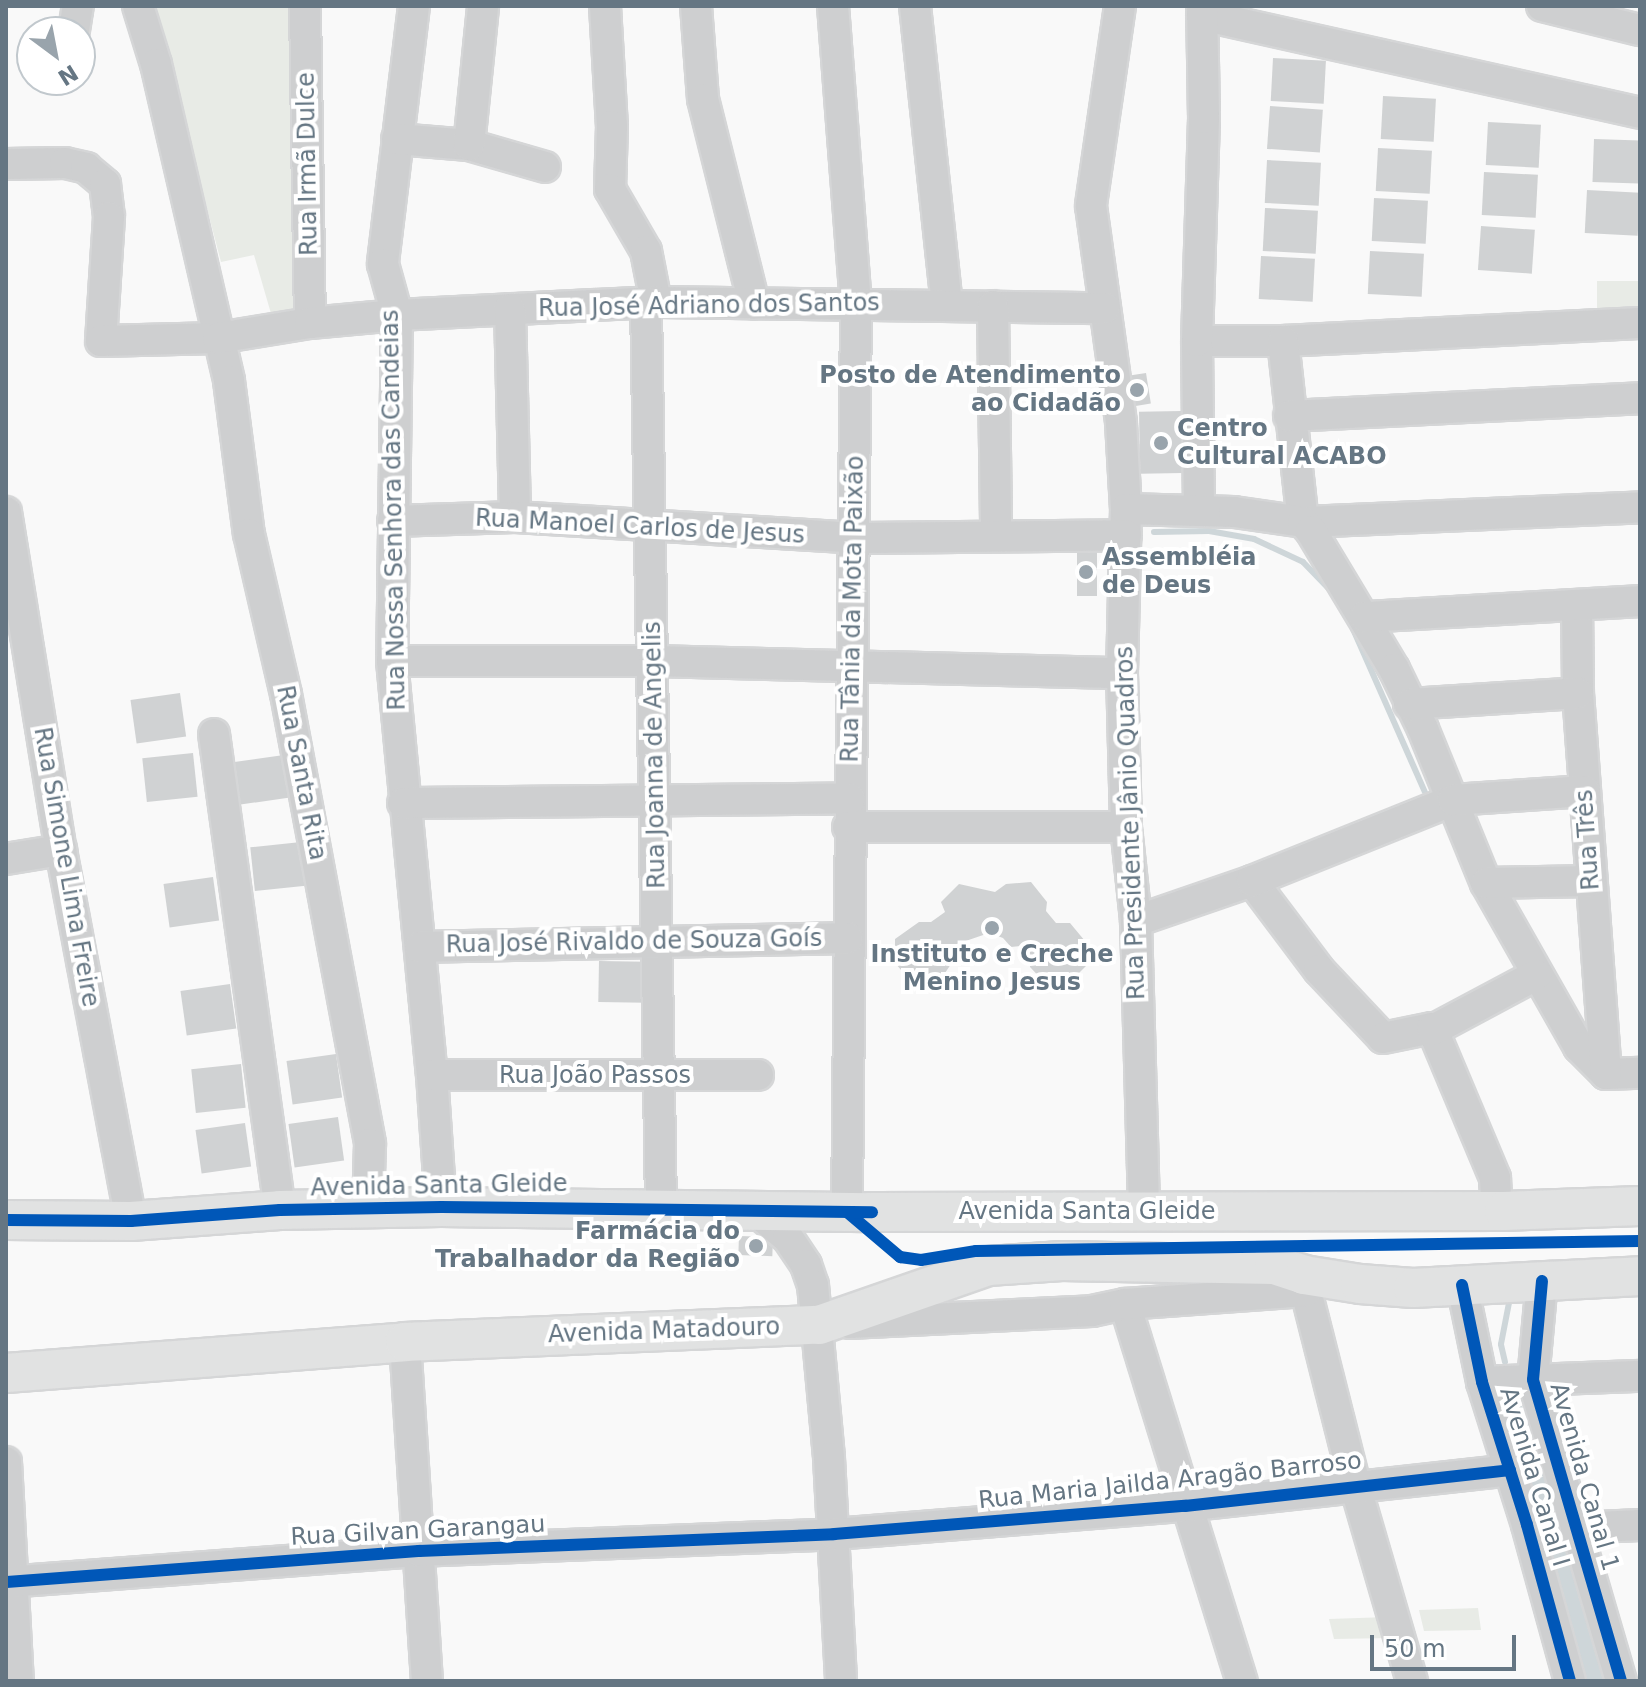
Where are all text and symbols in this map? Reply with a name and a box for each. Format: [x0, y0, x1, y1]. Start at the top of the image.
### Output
north arrow [16, 16, 96, 96]
text: N [53, 60, 82, 91]
street label: Rua Irmã Dulce [292, 72, 324, 256]
street label: Rua José Adriano dos Santos [538, 289, 880, 323]
street label: Rua Nossa Senhora das Candeias [376, 309, 412, 711]
place label: Posto de Atendimento ao Cidadão [819, 362, 1121, 418]
marker: Posto de Atendimento ao Cidadão [1128, 381, 1146, 399]
place label: Centro Cultural ACABO [1177, 415, 1387, 471]
marker: Centro Cultural ACABO [1152, 434, 1170, 452]
street label: Rua Tânia da Mota Paixão [836, 455, 870, 763]
street label: Rua Manoel Carlos de Jesus [474, 504, 806, 550]
place label: Assembléia de Deus [1102, 544, 1257, 600]
marker: Assembléia de Deus [1077, 563, 1095, 581]
street label: Rua Joanna de Angelis [638, 621, 672, 889]
street label: Rua Presidente Jânio Quadros [1110, 646, 1152, 1000]
street label: Rua Santa Rita [270, 683, 332, 863]
street label: Rua Simone Lima Freire [27, 725, 105, 1009]
street label: Rua Três [1570, 789, 1606, 891]
marker: Instituto e Creche Menino Jesus [983, 919, 1001, 937]
street label: Rua José Rivaldo de Souza Goís [446, 924, 822, 960]
place label: Instituto e Creche Menino Jesus [871, 941, 1113, 997]
street label: Rua João Passos [499, 1062, 691, 1090]
street label: Avenida Santa Gleide [310, 1169, 568, 1203]
street label: Avenida Santa Gleide [958, 1198, 1216, 1226]
place label: Farmácia do Trabalhador da Região [435, 1218, 740, 1274]
marker: Farmácia do Trabalhador da Região [747, 1237, 765, 1255]
street label: Avenida Matadouro [548, 1313, 780, 1349]
street label: Avenida Canal 1 [1543, 1380, 1625, 1574]
street label: Avenida Canal I [1493, 1384, 1575, 1570]
street label: Rua Maria Jailda Aragão Barroso [977, 1447, 1363, 1515]
street label: Rua Gilvan Garangau [290, 1510, 546, 1552]
scale bar [1374, 1619, 1520, 1669]
text: 50 m [1384, 1635, 1446, 1663]

